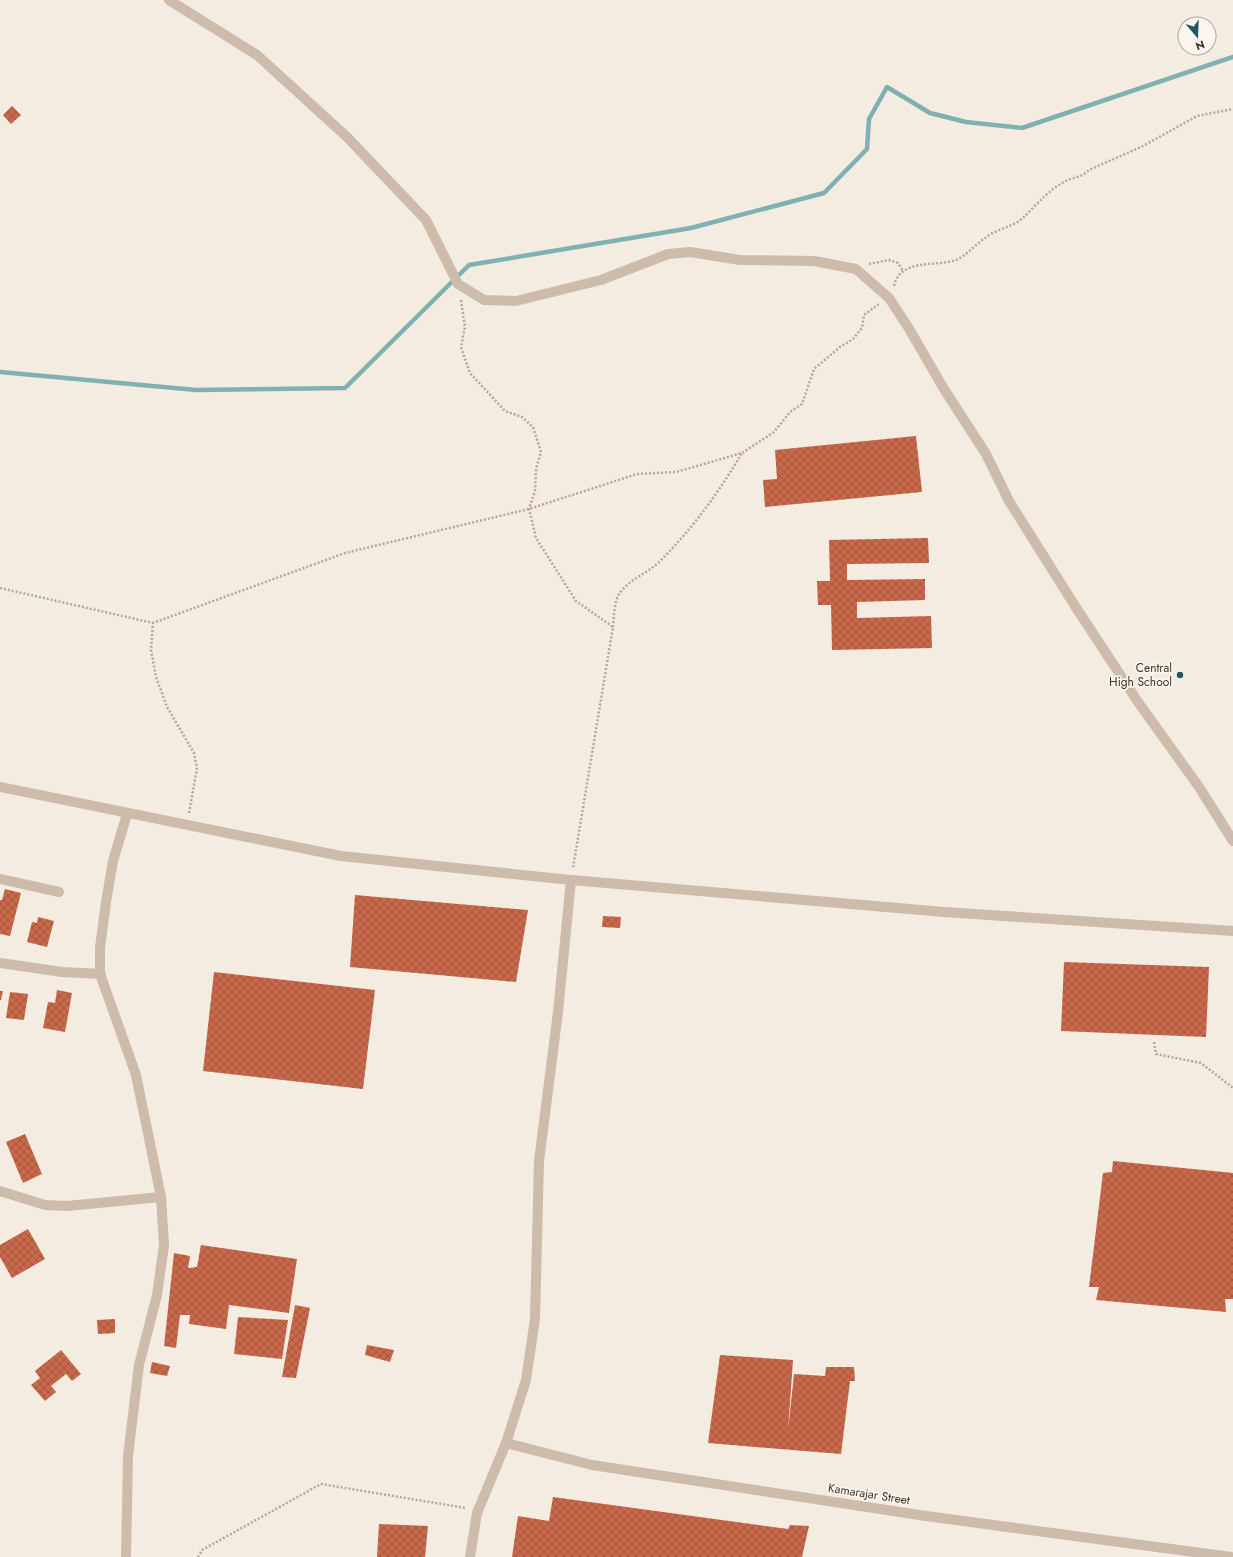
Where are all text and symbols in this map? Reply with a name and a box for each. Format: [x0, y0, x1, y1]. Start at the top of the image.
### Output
north arrow [1177, 16, 1217, 56]
text: N [1194, 36, 1207, 54]
place label: Central High School [1109, 659, 1172, 691]
marker: Central High School [1175, 670, 1185, 680]
street label: Kamarajar Street [827, 1479, 911, 1509]

